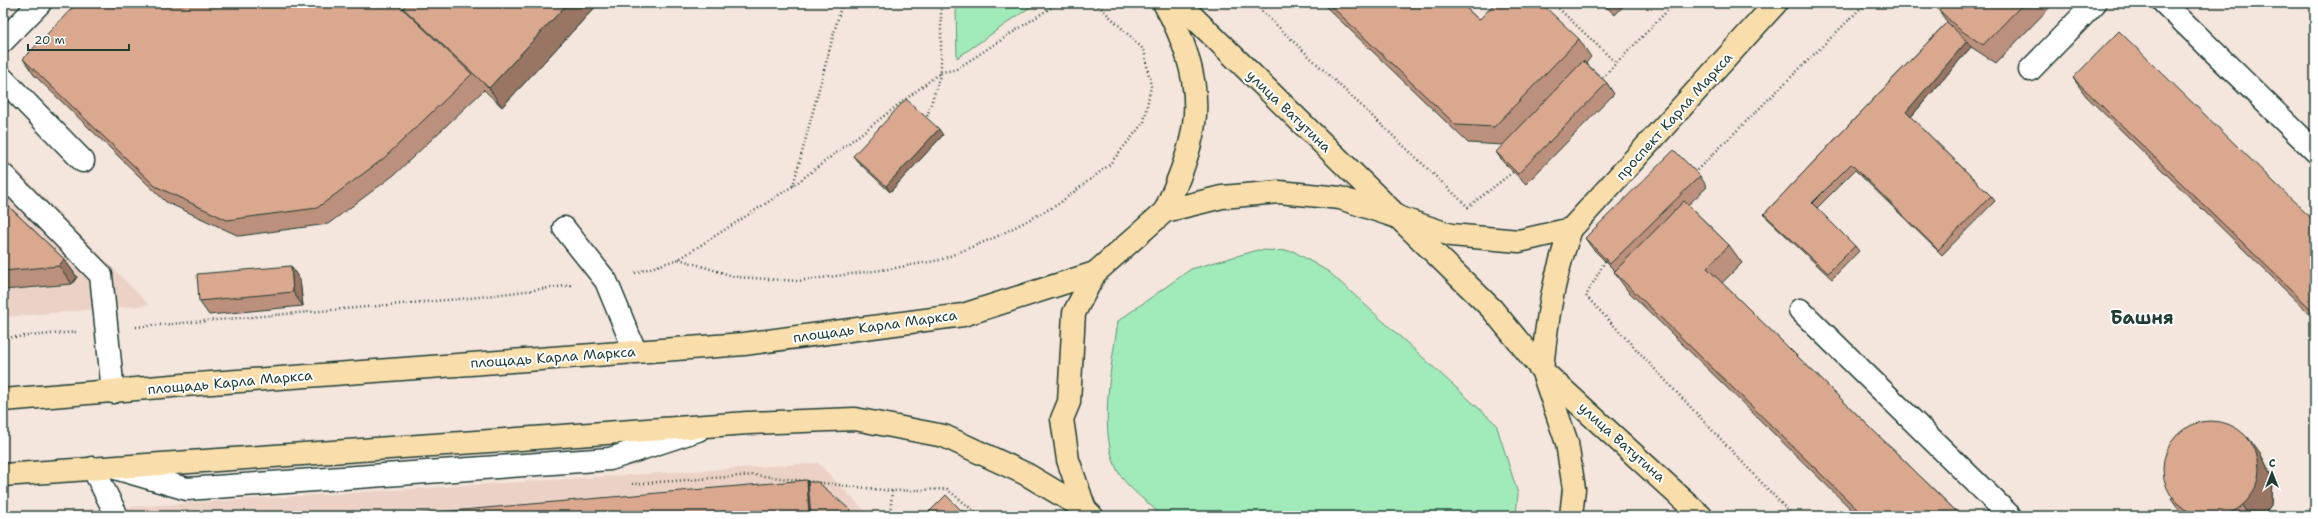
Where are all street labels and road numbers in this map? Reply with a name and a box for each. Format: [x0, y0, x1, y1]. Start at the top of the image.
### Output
street label: проспект Карла Маркса [1612, 48, 1736, 184]
street label: улица Ватутина [1243, 66, 1335, 156]
street label: площадь Карла Маркса [792, 306, 959, 346]
street label: площадь Карла Маркса [470, 342, 637, 372]
street label: площадь Карла Маркса [147, 366, 314, 398]
street label: улица Ватутина [1575, 398, 1669, 486]

